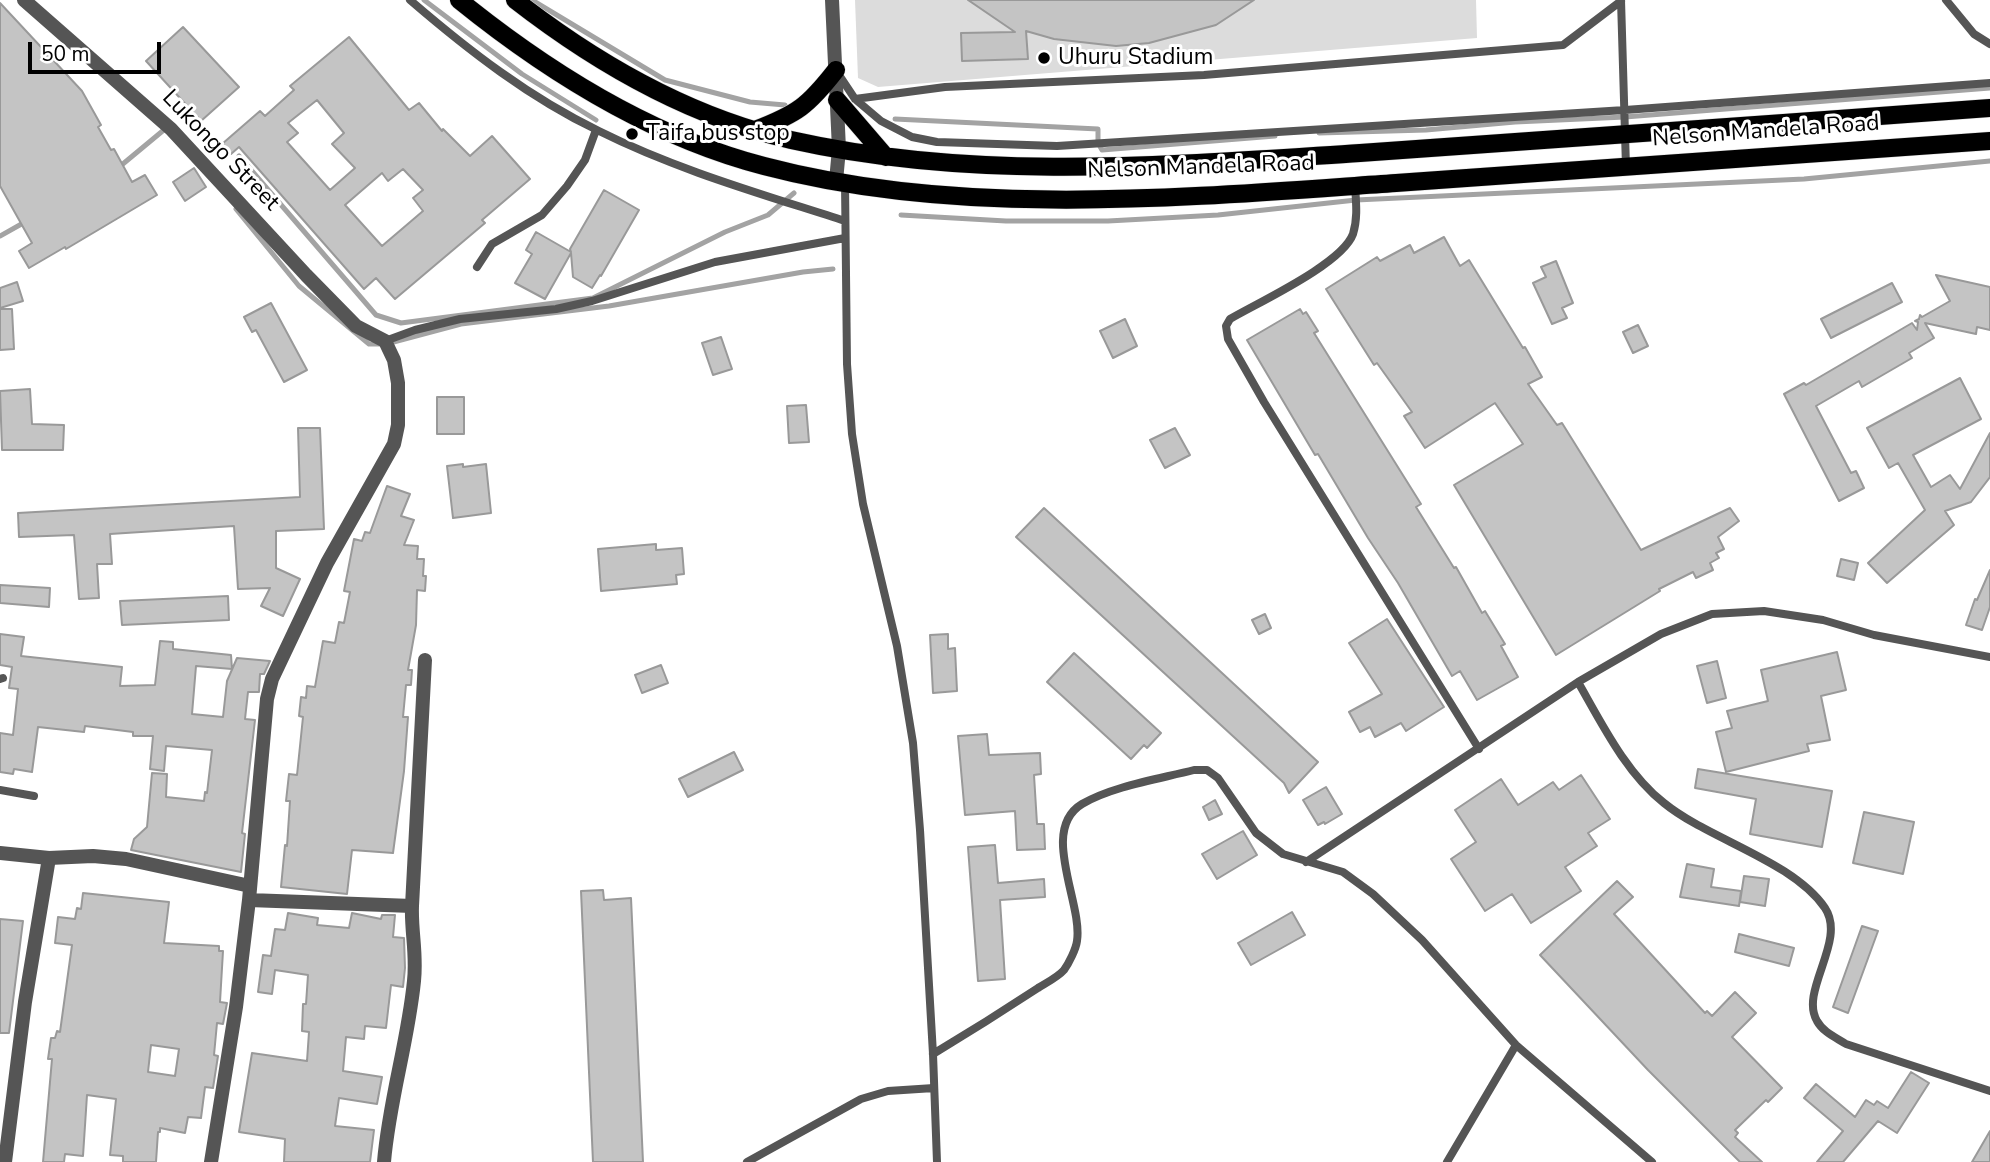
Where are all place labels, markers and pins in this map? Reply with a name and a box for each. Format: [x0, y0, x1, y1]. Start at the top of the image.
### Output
place label: Uhuru Stadium [1058, 44, 1213, 72]
marker: Uhuru Stadium [1036, 50, 1052, 66]
place label: Taifa bus stop [646, 120, 790, 148]
marker: Taifa bus stop [624, 126, 640, 142]

